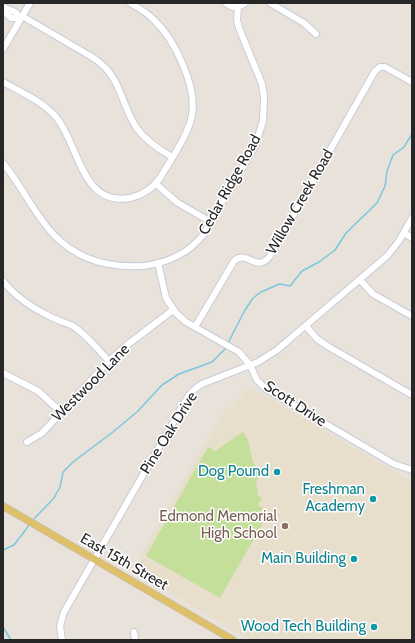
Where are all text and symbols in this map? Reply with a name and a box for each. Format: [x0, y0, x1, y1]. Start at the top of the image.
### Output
street label: Cedar Ridge Road [195, 132, 265, 238]
street label: Willow Creek Road [263, 146, 337, 258]
street label: Westwood Lane [48, 340, 134, 426]
street label: Scott Drive [260, 377, 330, 431]
street label: Pine Oak Drive [137, 389, 201, 477]
place label: Dog Pound [198, 463, 269, 481]
marker: Dog Pound [272, 467, 282, 477]
place label: Freshman Academy [303, 481, 365, 516]
marker: Freshman Academy [368, 494, 378, 504]
place label: Edmond Memorial High School [159, 508, 277, 543]
marker: Edmond Memorial High School [280, 521, 290, 531]
street label: East 15th Street [77, 530, 171, 594]
place label: Main Building [261, 550, 346, 568]
marker: Main Building [349, 554, 359, 564]
place label: Wood Tech Building [241, 618, 366, 636]
marker: Wood Tech Building [369, 622, 379, 632]

